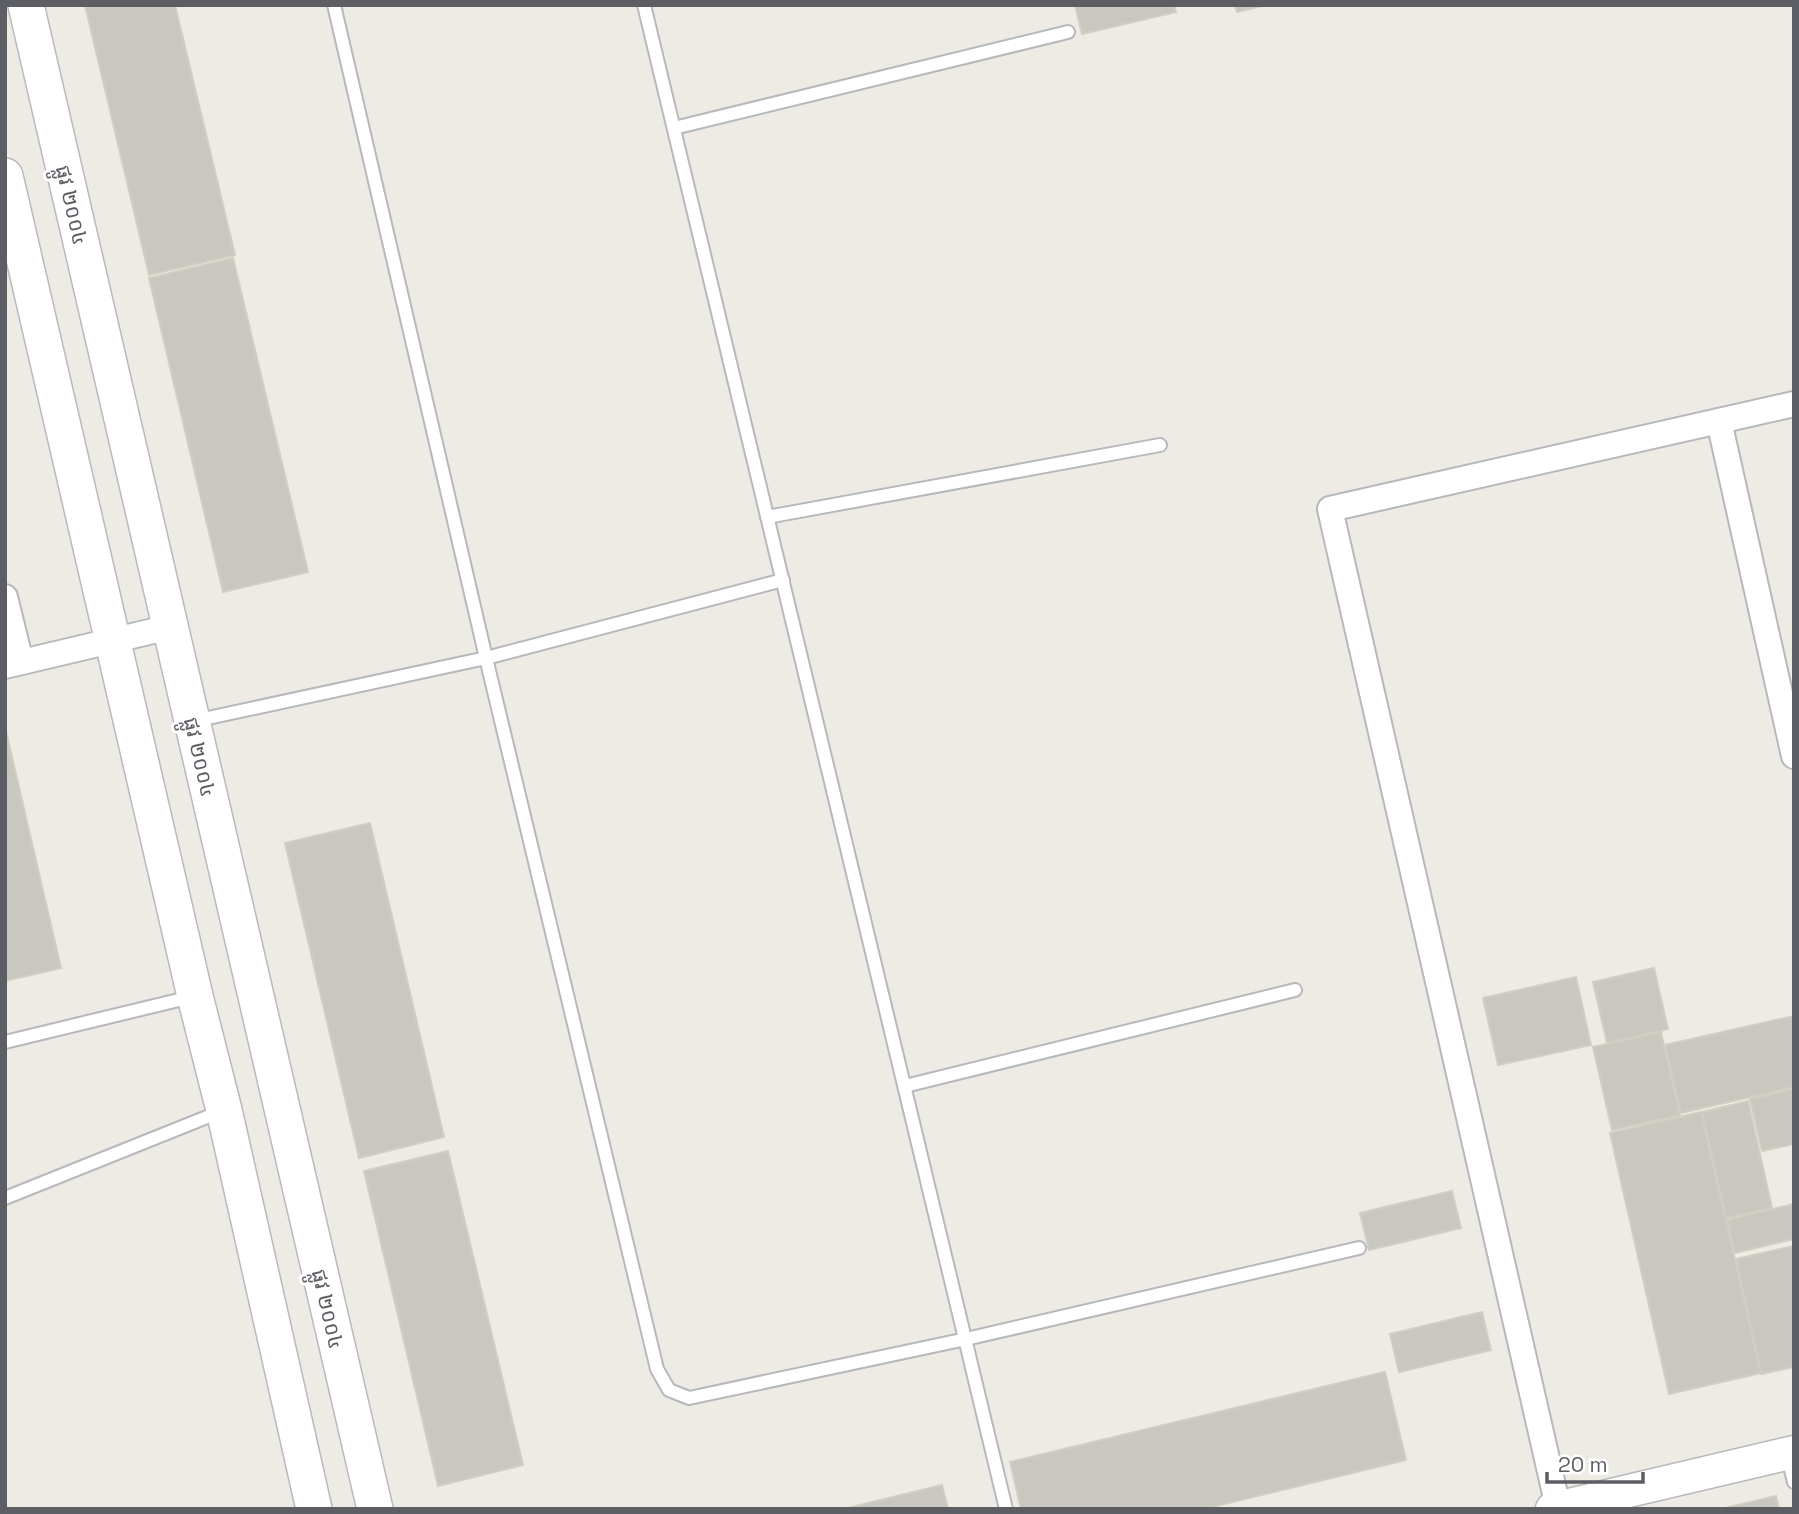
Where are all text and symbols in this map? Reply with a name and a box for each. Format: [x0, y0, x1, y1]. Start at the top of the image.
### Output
street label: ផ្លូវ ២០០៤ [44, 162, 94, 249]
street label: ផ្លូវ ២០០៤ [172, 714, 222, 801]
street label: ផ្លូវ ២០០៤ [300, 1266, 350, 1353]
scale bar [1547, 1440, 1643, 1484]
text: 20 m [1558, 1451, 1608, 1478]

